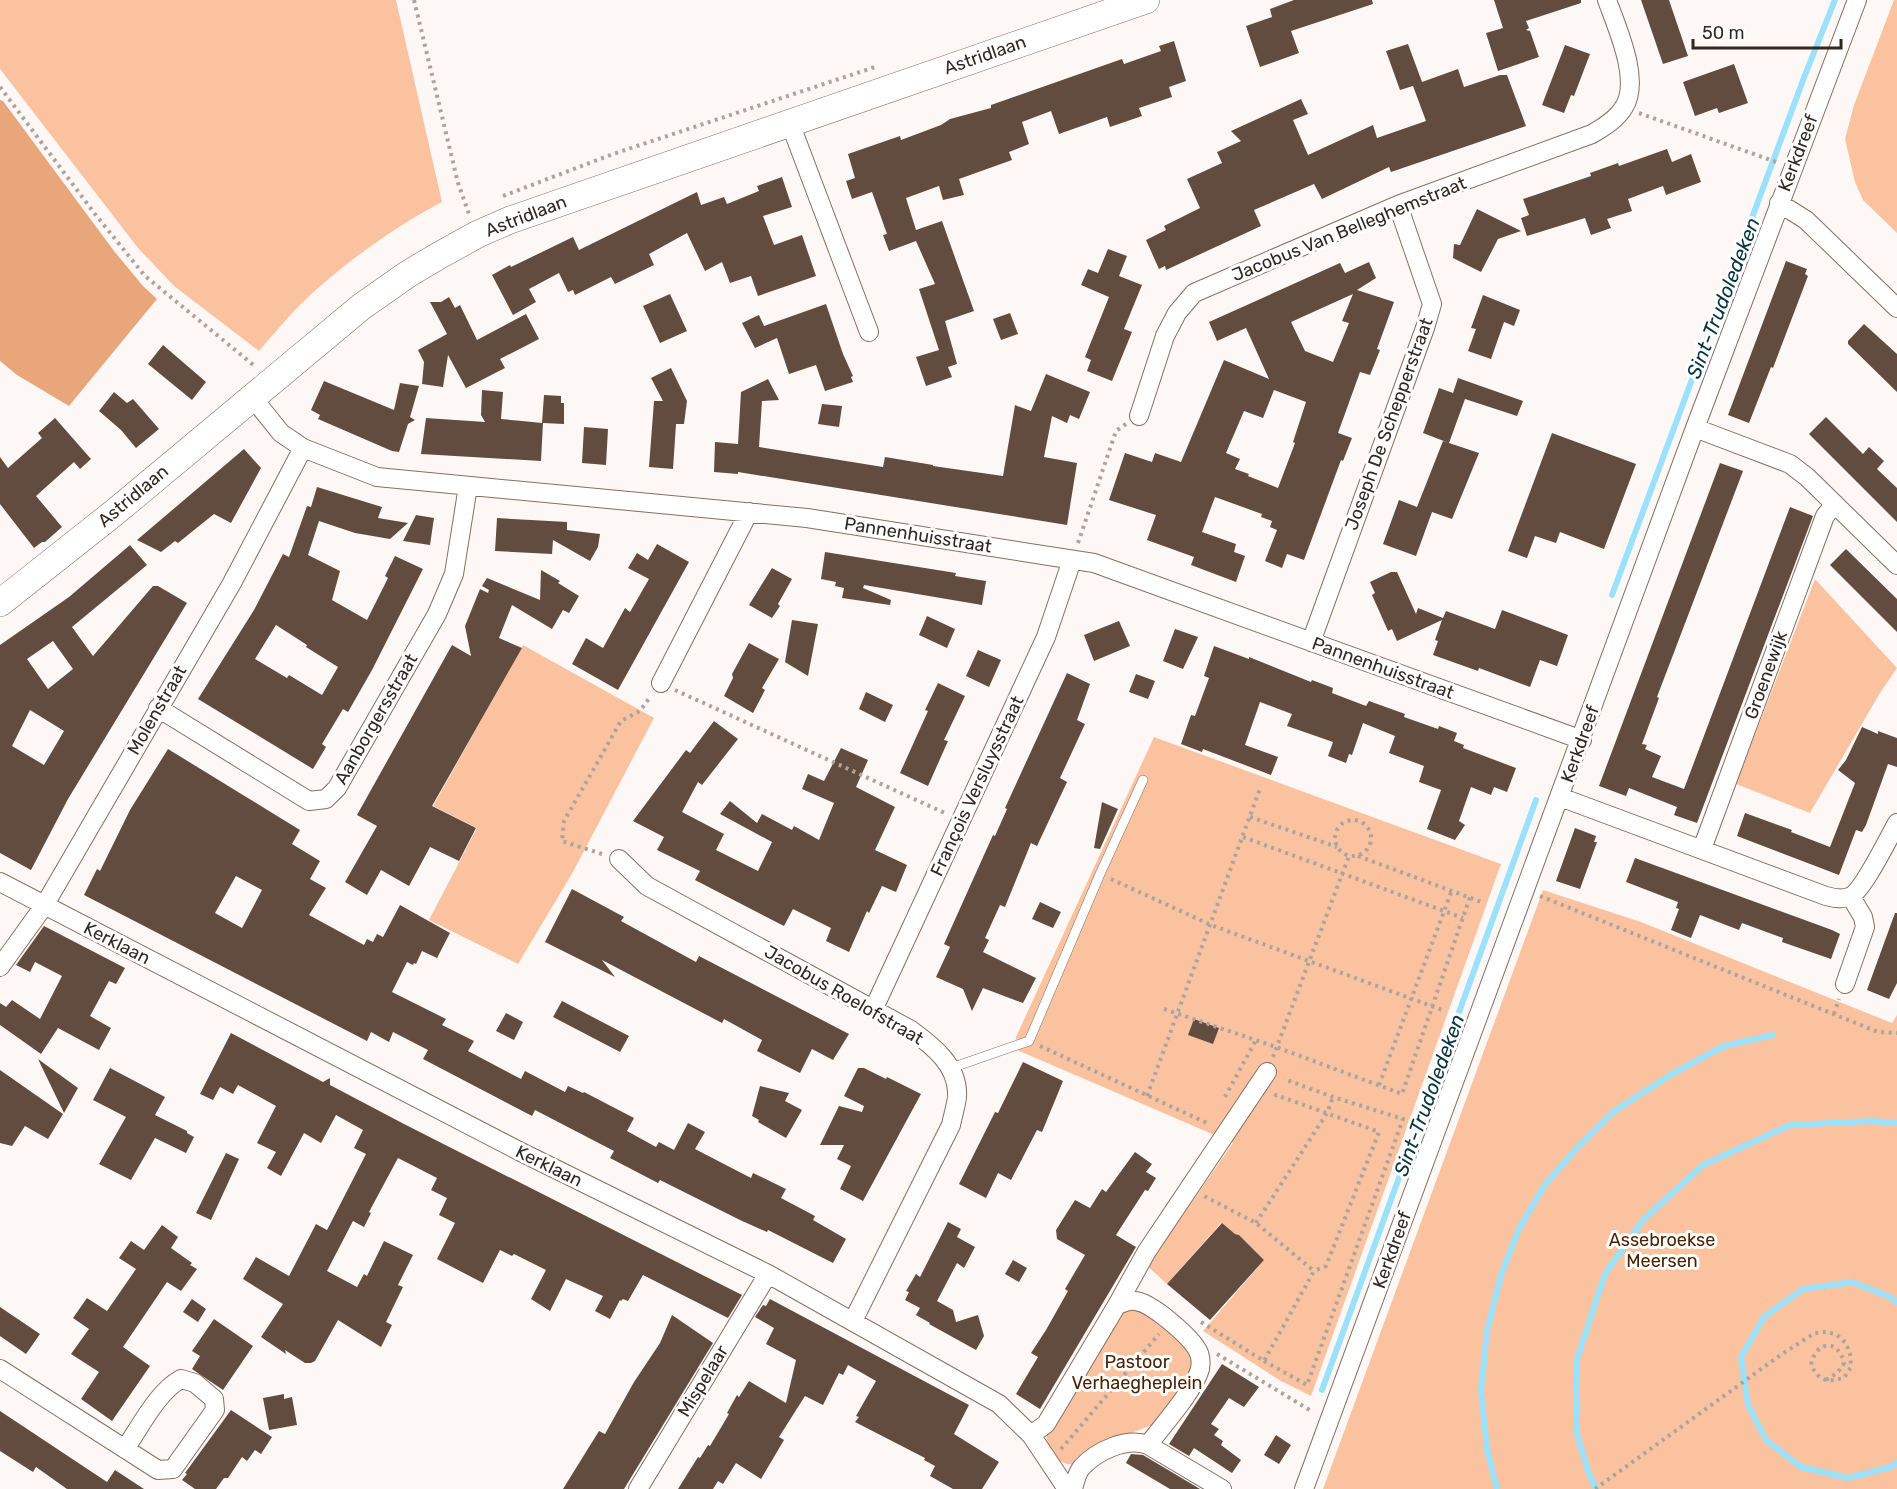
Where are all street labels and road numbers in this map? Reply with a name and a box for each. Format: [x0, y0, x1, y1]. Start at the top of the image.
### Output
street label: Astridlaan [941, 31, 1029, 79]
street label: Kerkdreef [1773, 111, 1823, 194]
street label: Jacobus Van Belleghemstraat [1229, 172, 1469, 286]
street label: Astridlaan [482, 190, 570, 242]
street label: Joseph De Schepperstraat [1340, 315, 1438, 533]
street label: Astridlaan [93, 460, 173, 532]
street label: Pannenhuisstraat [843, 512, 993, 558]
street label: Groenewijk [1740, 627, 1792, 722]
street label: Pannenhuisstraat [1309, 632, 1457, 704]
street label: Aanborgersstraat [330, 650, 422, 788]
street label: Molenstraat [123, 661, 191, 759]
street label: François Versluysstraat [926, 692, 1028, 880]
street label: Kerkdreef [1556, 702, 1604, 786]
street label: Kerklaan [80, 917, 154, 969]
street label: Jacobus Roelofstraat [761, 940, 927, 1050]
street label: Kerklaan [512, 1140, 586, 1192]
street label: Kerkdreef [1368, 1208, 1416, 1292]
street label: Mispelaar [673, 1341, 733, 1421]

